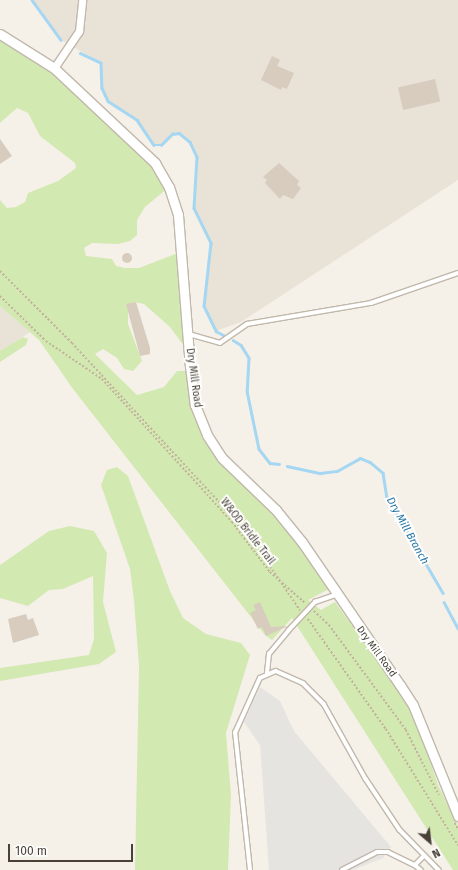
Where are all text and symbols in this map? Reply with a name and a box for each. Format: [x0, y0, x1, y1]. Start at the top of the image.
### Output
street label: Dry Mill Road [183, 347, 203, 409]
water label: Dry Mill Branch [383, 495, 431, 567]
street label: W&OD Bridle Trail [217, 496, 277, 568]
street label: Dry Mill Road [354, 624, 398, 680]
north arrow [410, 822, 450, 862]
scale bar [10, 836, 135, 862]
text: 100 m [15, 844, 47, 858]
text: N [430, 846, 442, 860]

